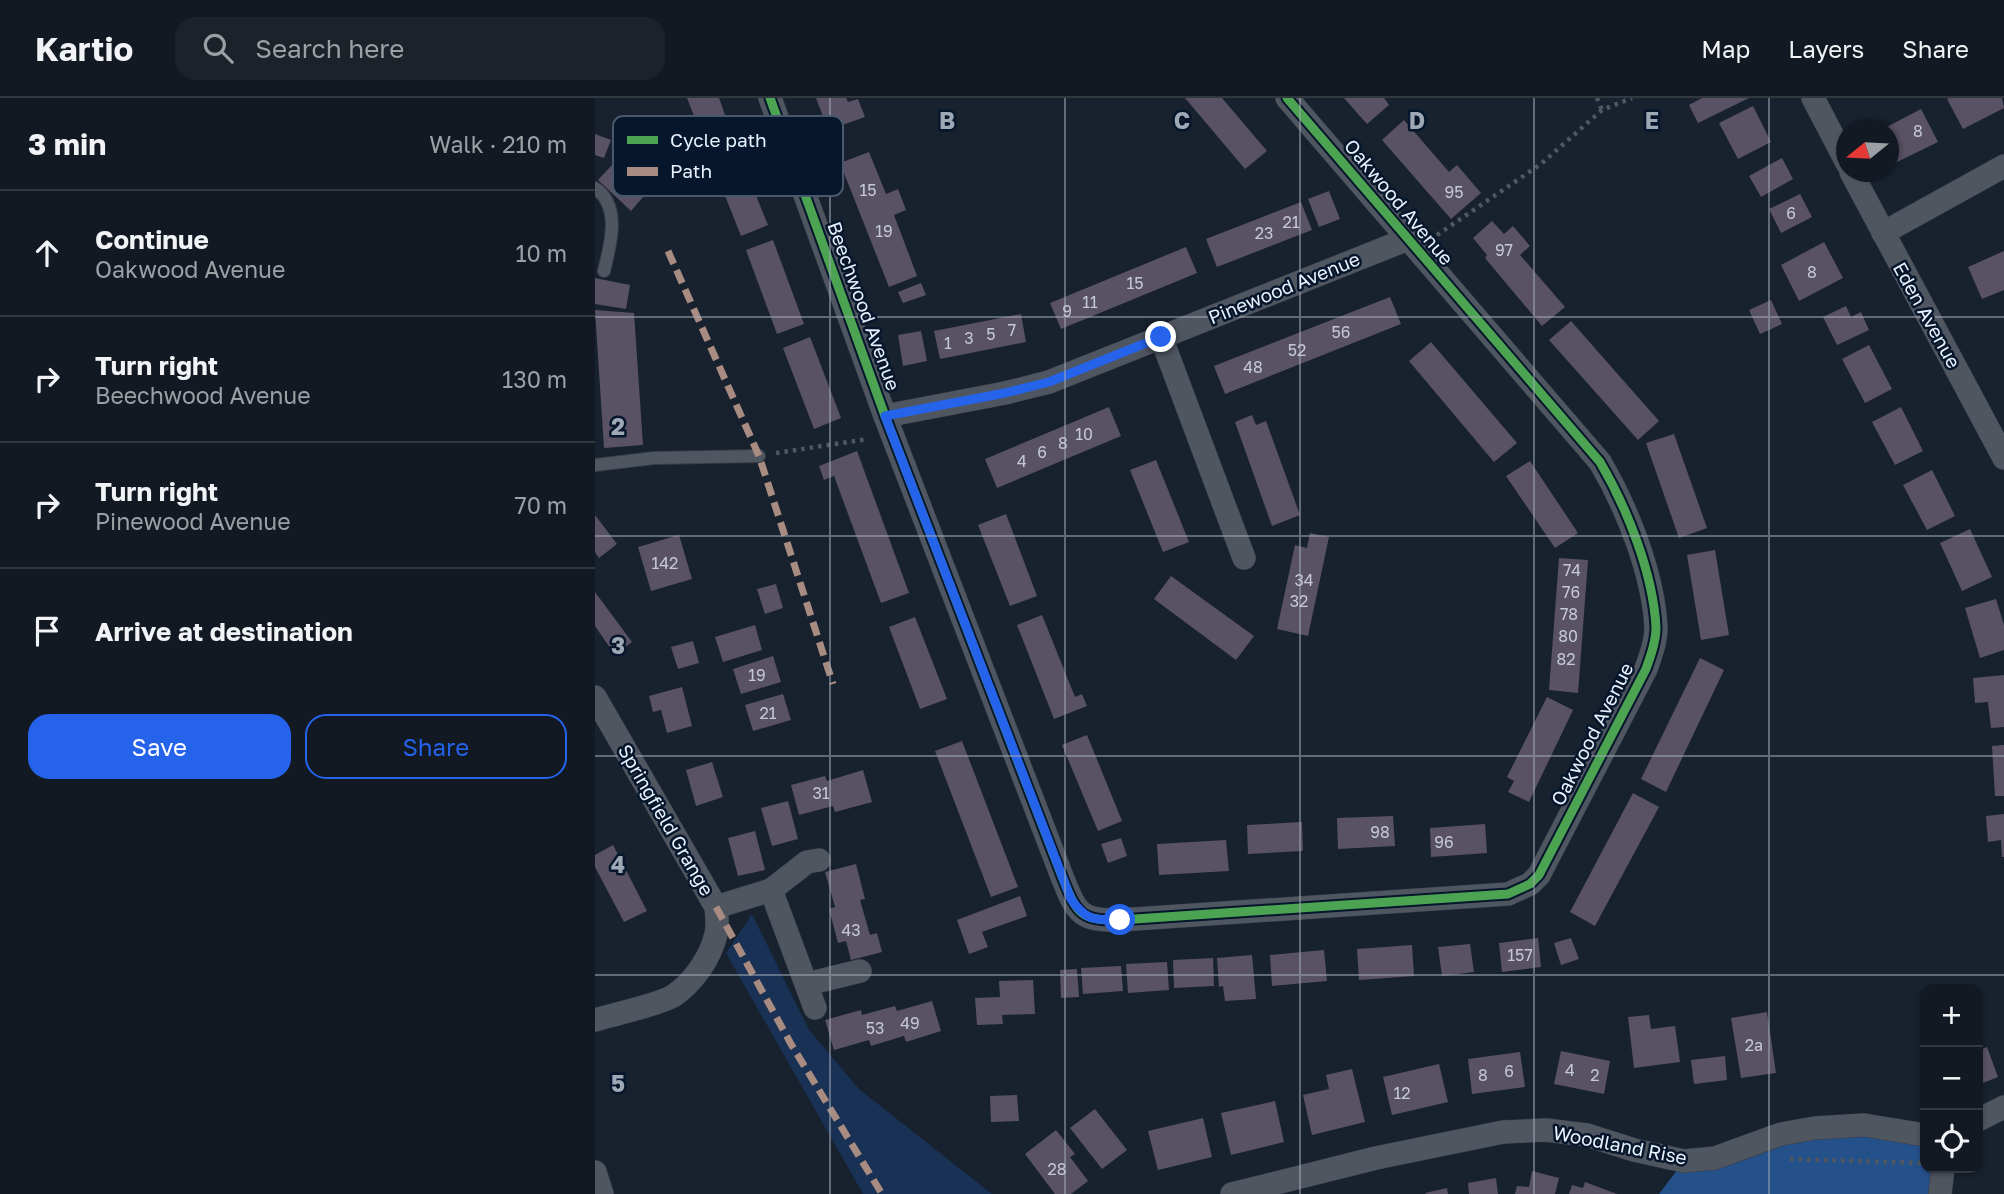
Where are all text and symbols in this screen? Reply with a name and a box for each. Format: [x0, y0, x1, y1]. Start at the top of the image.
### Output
search box [175, 17, 665, 80]
text: Kartio [35, 29, 133, 68]
icon: search [199, 29, 237, 67]
text: Search here [255, 33, 404, 64]
text: Map [1701, 34, 1750, 63]
text: Layers [1788, 34, 1864, 63]
text: Share [1902, 34, 1969, 63]
text: B [939, 106, 955, 134]
text: C [1174, 106, 1190, 134]
text: D [1409, 106, 1425, 134]
text: E [1645, 106, 1659, 134]
legend [613, 116, 843, 196]
north arrow [1836, 119, 1899, 182]
house number: 8 [1913, 121, 1923, 141]
text: 3 min [28, 126, 106, 162]
text: Cycle path [670, 128, 767, 151]
text: Walk · 210 m [429, 130, 567, 158]
street label: Oakwood Avenue [1340, 134, 1459, 269]
text: Path [670, 159, 712, 182]
house number: 15 [859, 180, 877, 200]
house number: 95 [1445, 182, 1463, 202]
house number: 6 [1786, 203, 1796, 223]
house number: 21 [1282, 212, 1300, 232]
street label: Beechwood Avenue [823, 218, 906, 393]
house number: 19 [875, 221, 893, 241]
house number: 23 [1255, 223, 1273, 243]
text: Continue [95, 224, 209, 255]
icon: ahead [28, 234, 66, 272]
text: 10 m [515, 239, 567, 267]
house number: 97 [1495, 240, 1513, 260]
street label: Pinewood Avenue [1205, 247, 1363, 328]
text: Oakwood Avenue [95, 255, 285, 283]
street label: Eden Avenue [1889, 258, 1966, 372]
house number: 8 [1807, 262, 1817, 282]
house number: 15 [1126, 273, 1144, 293]
house number: 11 [1082, 292, 1098, 312]
house number: 9 [1062, 301, 1072, 321]
house number: 7 [1008, 320, 1016, 340]
route end [1145, 321, 1176, 352]
house number: 56 [1332, 322, 1350, 342]
house number: 5 [986, 324, 996, 344]
house number: 3 [964, 328, 974, 348]
house number: 1 [944, 333, 952, 353]
house number: 52 [1288, 340, 1306, 360]
text: Turn right [95, 350, 218, 381]
house number: 48 [1243, 357, 1263, 377]
icon: right [28, 360, 66, 398]
text: 130 m [502, 365, 567, 393]
text: Beechwood Avenue [95, 381, 311, 409]
text: 2 [611, 412, 625, 440]
house number: 10 [1075, 424, 1093, 444]
house number: 8 [1058, 433, 1068, 453]
house number: 6 [1037, 442, 1047, 462]
house number: 4 [1017, 451, 1027, 471]
text: Turn right [95, 476, 218, 507]
icon: right [28, 486, 66, 524]
text: 70 m [514, 491, 567, 519]
text: Pinewood Avenue [95, 507, 291, 535]
house number: 142 [652, 553, 678, 573]
house number: 74 [1563, 560, 1581, 580]
house number: 34 [1294, 570, 1314, 590]
house number: 76 [1562, 582, 1580, 602]
house number: 32 [1290, 591, 1308, 611]
house number: 78 [1560, 604, 1578, 624]
icon: arrive [28, 612, 66, 650]
text: Arrive at destination [95, 616, 353, 647]
house number: 80 [1558, 626, 1578, 646]
text: 3 [611, 631, 625, 659]
house number: 82 [1556, 649, 1576, 669]
street label: Oakwood Avenue [1546, 659, 1637, 809]
house number: 19 [748, 665, 766, 685]
house number: 21 [759, 703, 777, 723]
button: Save [28, 714, 291, 779]
button: Share [305, 714, 567, 779]
street label: Springfield Grange [614, 740, 719, 899]
house number: 31 [812, 783, 830, 803]
house number: 98 [1370, 822, 1390, 842]
house number: 96 [1434, 832, 1454, 852]
text: 4 [611, 850, 625, 878]
route start [1104, 904, 1135, 935]
house number: 43 [841, 920, 861, 940]
house number: 157 [1507, 945, 1533, 965]
map controls [1920, 984, 1983, 1173]
button: + [1920, 984, 1983, 1047]
house number: 49 [900, 1013, 920, 1033]
house number: 53 [866, 1018, 884, 1038]
house number: 2a [1745, 1035, 1763, 1055]
button: − [1920, 1047, 1983, 1110]
house number: 4 [1565, 1060, 1575, 1080]
house number: 6 [1504, 1061, 1514, 1081]
house number: 8 [1478, 1065, 1488, 1085]
house number: 2 [1590, 1065, 1600, 1085]
text: 5 [611, 1069, 625, 1097]
house number: 12 [1393, 1083, 1411, 1103]
button: locate [1920, 1110, 1983, 1173]
street label: Woodland Rise [1551, 1120, 1689, 1169]
house number: 28 [1047, 1159, 1067, 1179]

